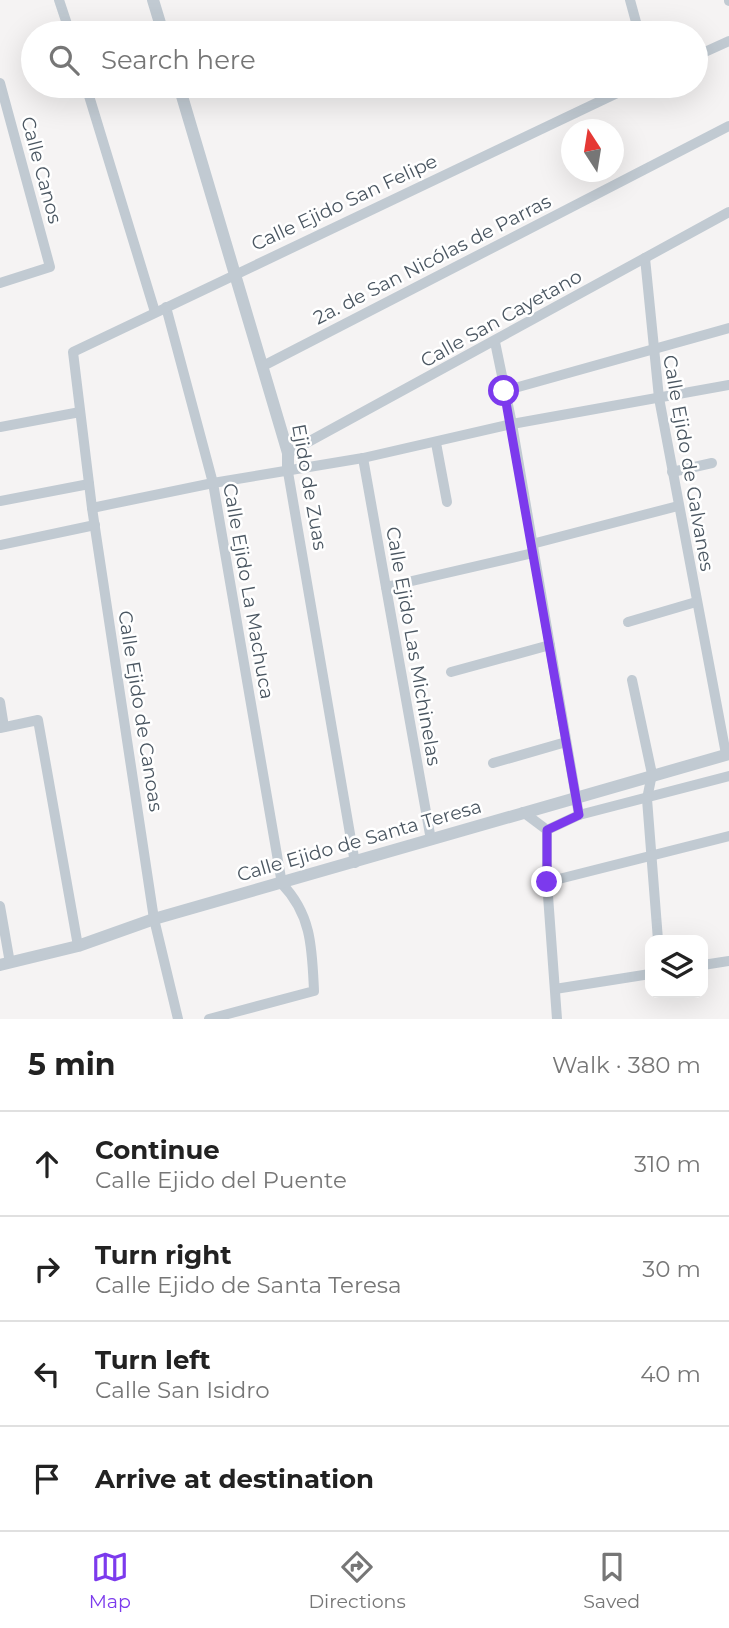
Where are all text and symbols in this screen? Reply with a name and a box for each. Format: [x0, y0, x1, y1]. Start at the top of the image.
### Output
search box [21, 21, 708, 98]
icon: search [45, 41, 83, 79]
text: Search here [101, 44, 256, 76]
street label: Calle Canos [16, 114, 67, 226]
north arrow [561, 119, 624, 182]
street label: Calle Ejido San Felipe [248, 149, 441, 256]
street label: 2a. de San Nicólas de Parras [310, 189, 555, 329]
street label: Calle San Cayetano [417, 264, 586, 372]
street label: Calle Ejido de Galvanes [658, 353, 719, 573]
route start [488, 375, 519, 406]
street label: Ejido de Zuas [287, 422, 332, 552]
street label: Calle Ejido La Machuca [218, 481, 279, 701]
street label: Calle Ejido Las Michinelas [381, 525, 446, 767]
street label: Calle Ejido de Canoas [113, 609, 168, 813]
street label: Calle Ejido de Santa Teresa [234, 795, 484, 886]
route end [531, 866, 562, 897]
map controls [645, 935, 708, 998]
button: layers [645, 935, 708, 998]
text: 5 min [28, 1046, 116, 1083]
text: Walk · 380 m [552, 1051, 701, 1079]
text: Continue [95, 1134, 220, 1166]
icon: ahead [28, 1145, 66, 1183]
text: 310 m [634, 1150, 701, 1178]
text: Calle Ejido del Puente [95, 1166, 347, 1194]
text: Turn right [95, 1239, 231, 1271]
icon: right [28, 1250, 66, 1288]
text: 30 m [642, 1255, 701, 1283]
text: Calle Ejido de Santa Teresa [95, 1271, 402, 1299]
text: Turn left [95, 1344, 211, 1376]
icon: left [28, 1355, 66, 1393]
text: 40 m [640, 1360, 701, 1388]
text: Calle San Isidro [95, 1376, 270, 1404]
icon: arrive [28, 1460, 66, 1498]
text: Arrive at destination [95, 1463, 374, 1495]
tab: Map [89, 1548, 131, 1613]
tab: Directions [308, 1548, 406, 1613]
tab: Saved [583, 1548, 640, 1613]

